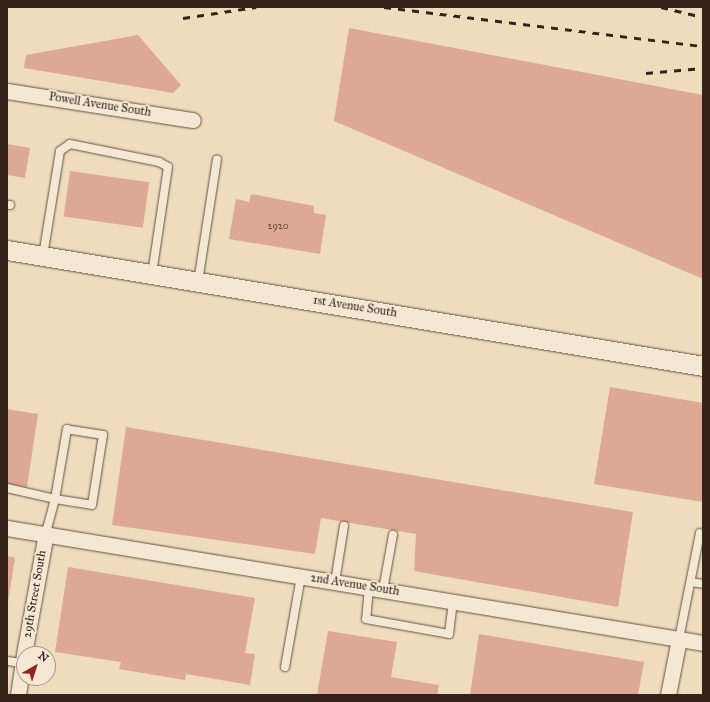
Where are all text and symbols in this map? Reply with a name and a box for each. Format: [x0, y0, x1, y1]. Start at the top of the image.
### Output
street label: Powell Avenue South [48, 90, 152, 120]
house number: 2920 [267, 221, 289, 233]
street label: 1st Avenue South [312, 293, 398, 321]
street label: 29th Street South [20, 549, 50, 639]
street label: 2nd Avenue South [309, 571, 401, 599]
north arrow [16, 646, 56, 686]
text: N [36, 649, 51, 665]

